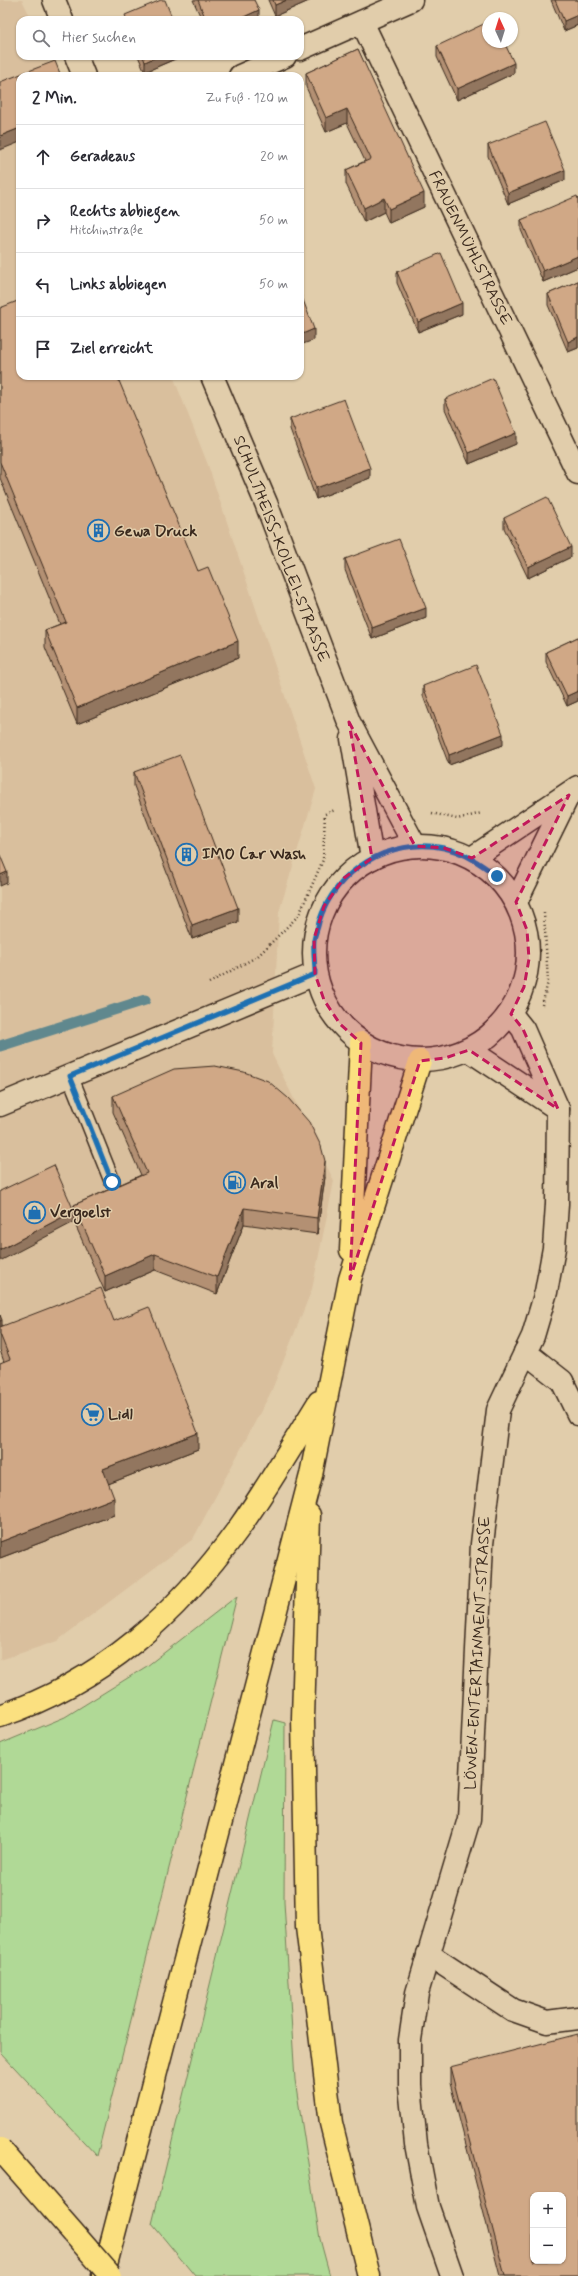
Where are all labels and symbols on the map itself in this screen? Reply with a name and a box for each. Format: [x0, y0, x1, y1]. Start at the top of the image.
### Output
north arrow [482, 12, 518, 48]
street label: FRAUENMÜHLSTRASSE [423, 167, 517, 329]
street label: SCHULTHEISS-KOLLEI-STRASSE [228, 433, 334, 665]
building icon: Gewa Druck [85, 518, 111, 544]
place label: Gewa Druck [114, 521, 197, 542]
building icon: IMO Car Wash [173, 841, 199, 867]
place label: IMO Car Wash [202, 844, 306, 865]
route end [488, 867, 506, 885]
fuel station icon: Aral [221, 1170, 247, 1196]
route start [103, 1173, 121, 1191]
place label: Aral [250, 1173, 279, 1194]
shop icon: Vergoelst [22, 1199, 48, 1225]
place label: Vergoelst [50, 1202, 112, 1225]
supermarket icon: Lidl [79, 1401, 105, 1427]
place label: Lidl [108, 1404, 133, 1425]
street label: LÖWEN-ENTERTAINMENT-STRASSE [460, 1516, 496, 1790]

